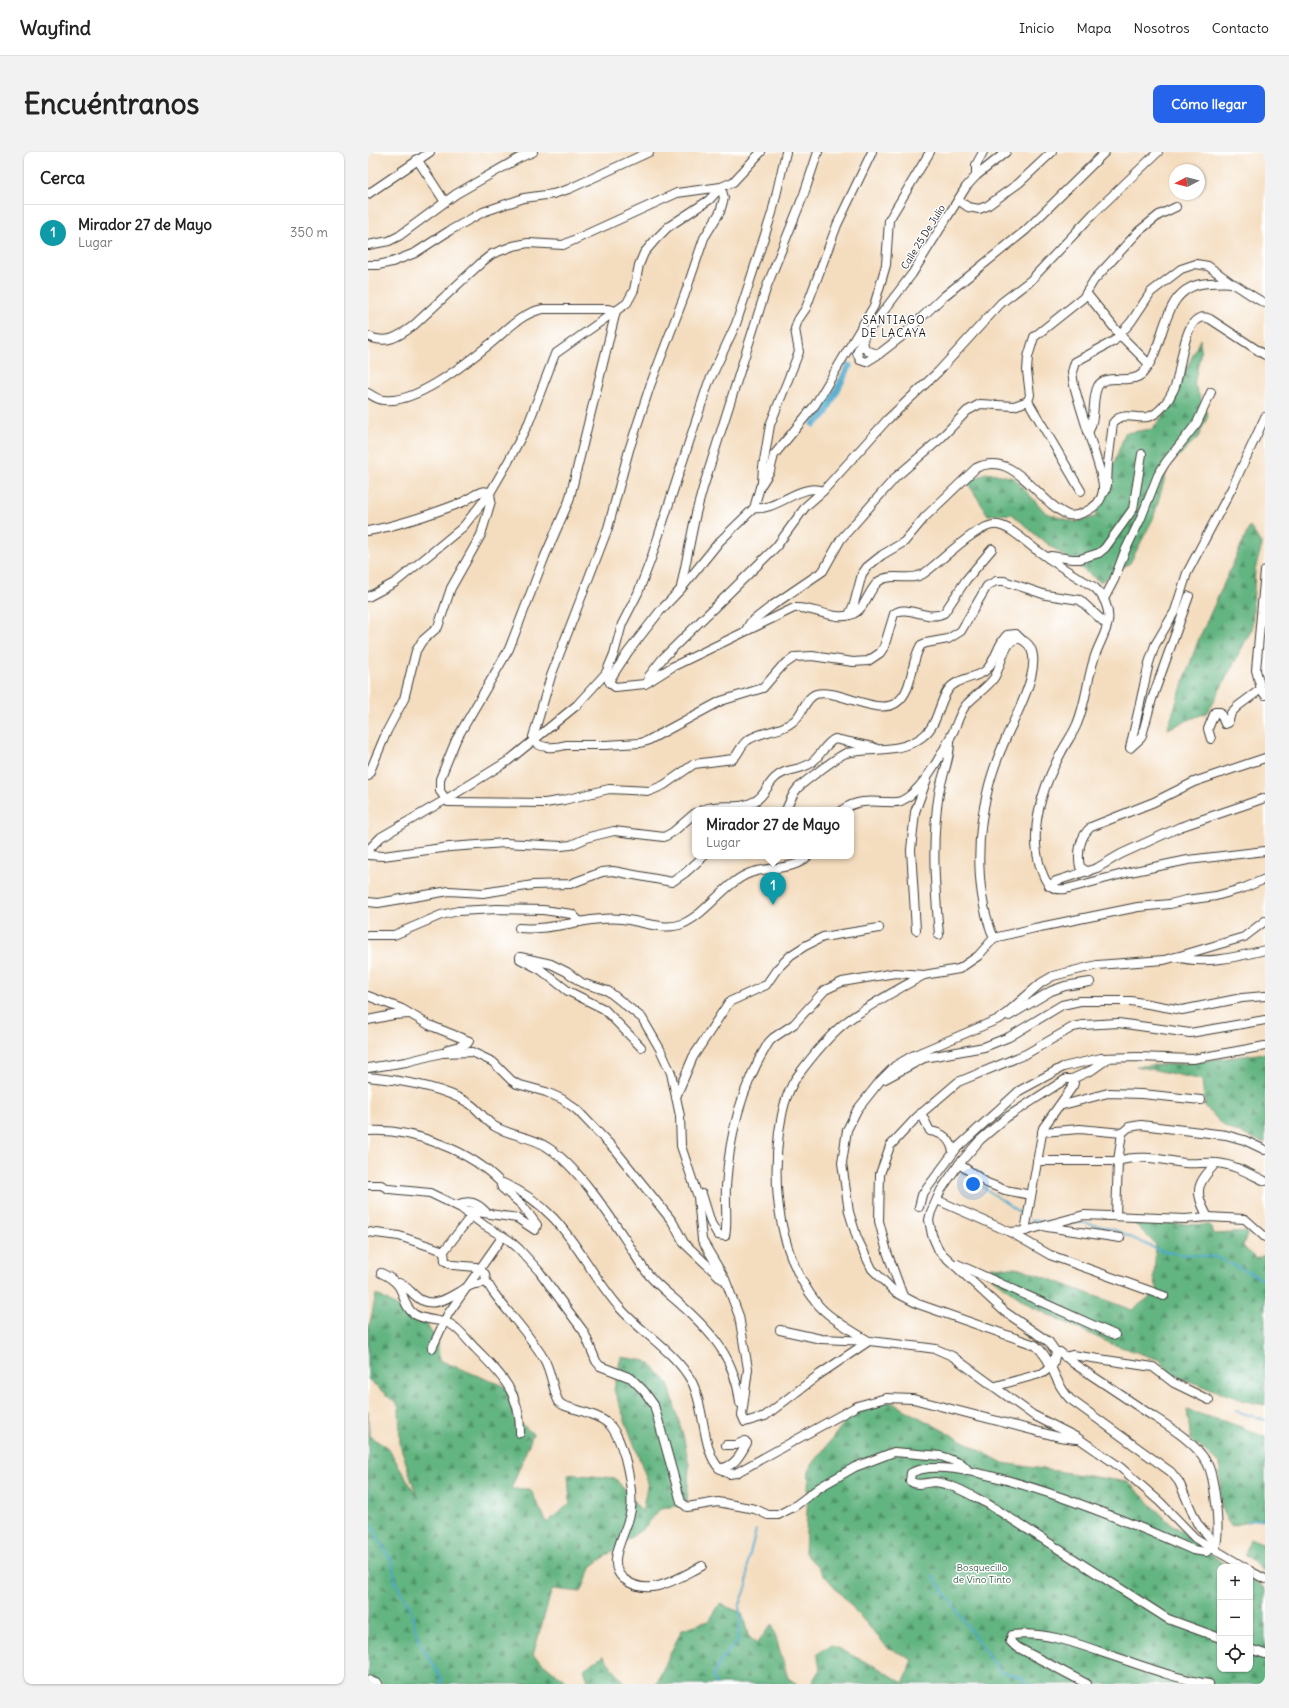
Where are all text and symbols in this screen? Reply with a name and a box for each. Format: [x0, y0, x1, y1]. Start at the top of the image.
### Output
text: Wayfind [20, 16, 91, 40]
text: Inicio [1019, 19, 1054, 37]
text: Mapa [1076, 19, 1112, 37]
text: Nosotros [1134, 19, 1190, 37]
text: Contacto [1212, 19, 1269, 37]
button: Cómo llegar [1153, 85, 1265, 123]
text: Encuéntranos [24, 86, 199, 122]
north arrow [1169, 164, 1205, 200]
text: Cerca [40, 167, 85, 189]
street label: Calle 25 De Julio [898, 202, 948, 272]
text: Mirador 27 de Mayo [78, 215, 212, 234]
text: 1 [50, 224, 56, 241]
text: 350 m [290, 224, 328, 241]
text: Lugar [78, 234, 112, 251]
district label: SANTIAGO DE LACAYA [861, 313, 927, 340]
popup [692, 807, 854, 859]
text: Mirador 27 de Mayo [706, 815, 840, 834]
text: Lugar [706, 834, 740, 851]
pin: 1 [760, 872, 786, 905]
your location [963, 1174, 983, 1194]
park label: Bosquecillo de Vino Tinto [953, 1561, 1011, 1586]
map controls [1217, 1564, 1253, 1672]
button: + [1217, 1564, 1253, 1600]
button: − [1217, 1600, 1253, 1636]
button: locate [1217, 1636, 1253, 1672]

